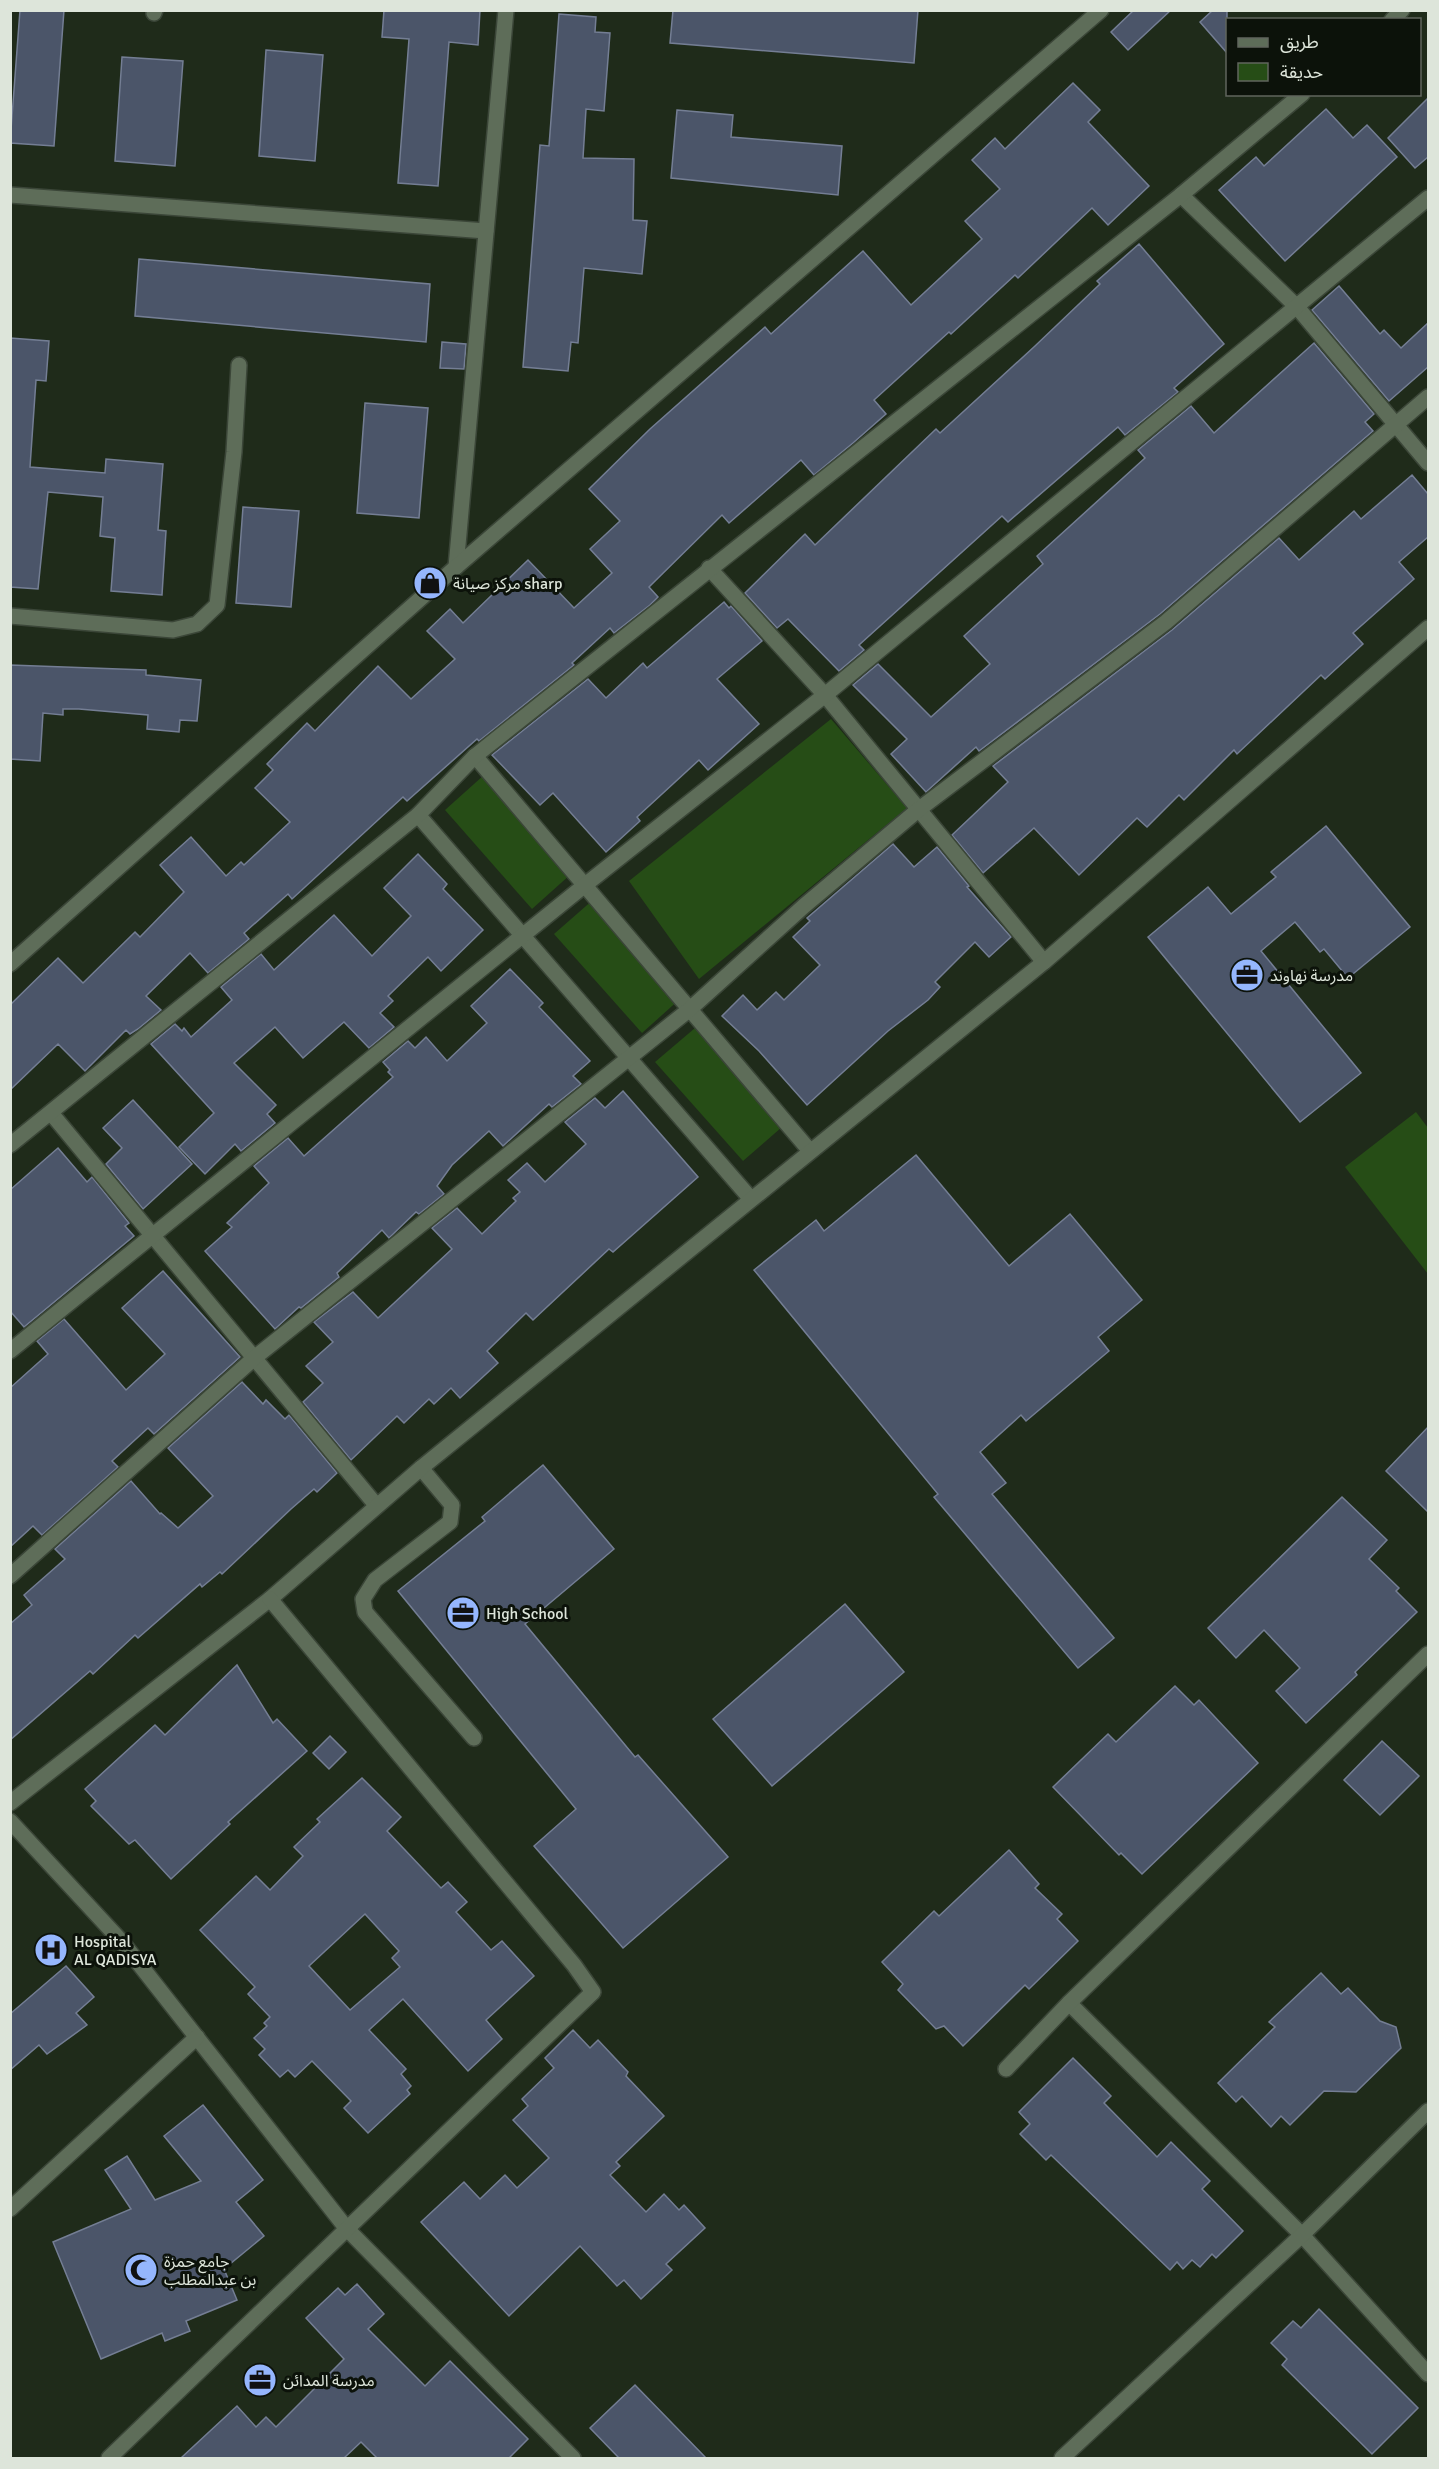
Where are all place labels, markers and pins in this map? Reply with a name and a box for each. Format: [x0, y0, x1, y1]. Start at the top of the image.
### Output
shop icon: مركز صيانة sharp [412, 565, 448, 601]
place label: مركز صيانة sharp [453, 574, 562, 594]
office icon: مدرسة نهاوند [1229, 957, 1265, 993]
place label: مدرسة نهاوند [1270, 966, 1353, 986]
office icon: High School [445, 1595, 481, 1631]
place label: High School [486, 1604, 569, 1624]
hospital icon: Hospital AL QADISYA [33, 1932, 69, 1968]
place label: Hospital AL QADISYA [74, 1932, 157, 1970]
mosque icon: جامع حمزة بن عبدالمطلب [123, 2252, 159, 2288]
place label: جامع حمزة بن عبدالمطلب [164, 2252, 256, 2290]
office icon: مدرسة المدائن [242, 2362, 278, 2398]
place label: مدرسة المدائن [283, 2371, 375, 2391]

